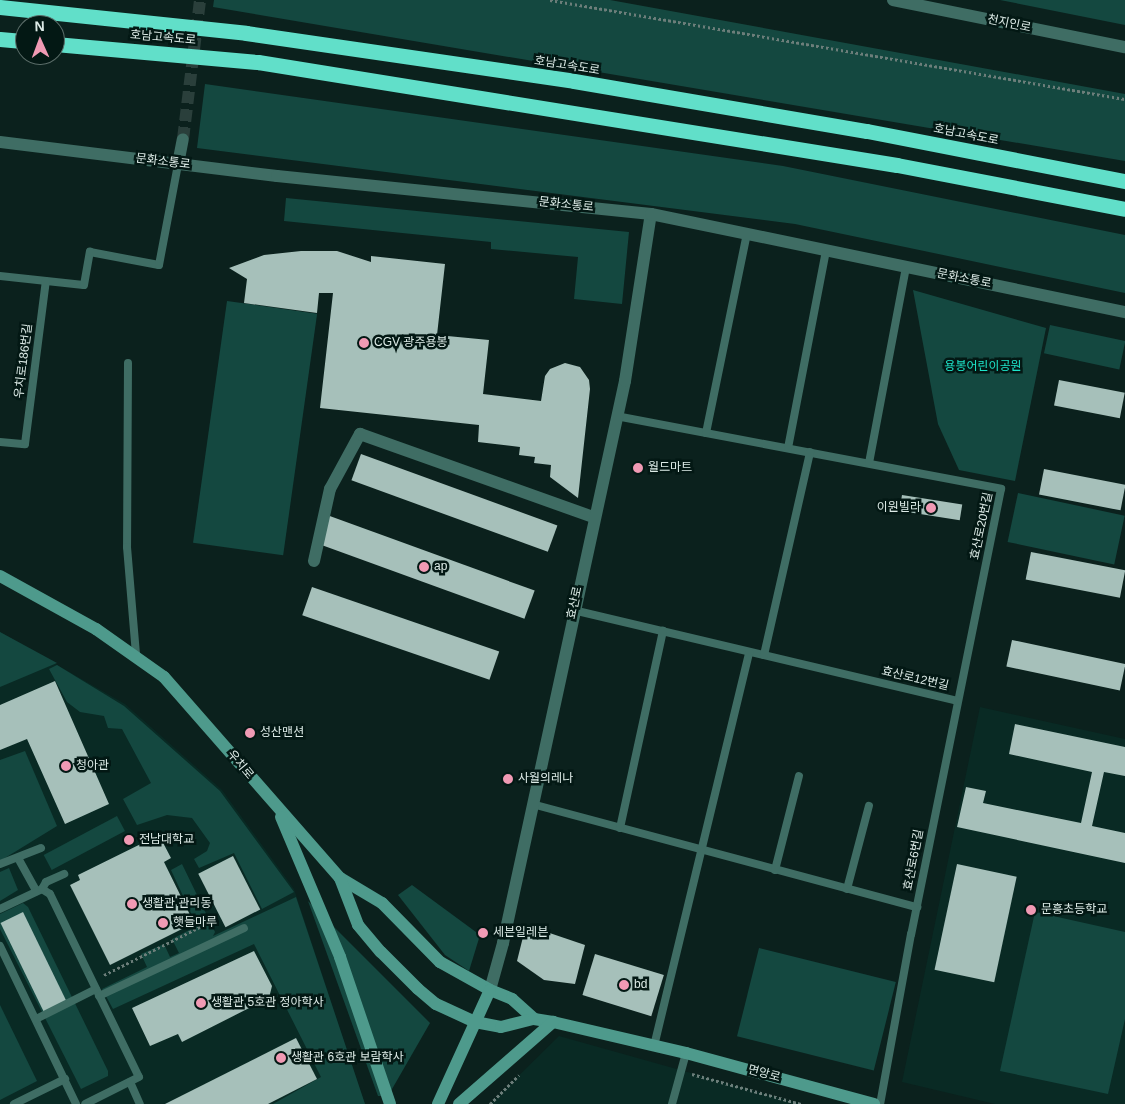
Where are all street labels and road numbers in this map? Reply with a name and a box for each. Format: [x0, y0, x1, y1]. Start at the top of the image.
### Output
street label: 천지인로 [986, 12, 1032, 36]
street label: 호남고속도로 [129, 28, 197, 48]
street label: 호남고속도로 [533, 54, 601, 78]
street label: 호남고속도로 [932, 122, 1000, 148]
street label: 문화소통로 [135, 151, 191, 173]
street label: 문화소통로 [538, 195, 594, 215]
street label: 문화소통로 [936, 267, 992, 291]
street label: 우치로186번길 [12, 323, 36, 399]
street label: 효산로20번길 [968, 491, 996, 561]
street label: 효산로 [565, 585, 585, 621]
street label: 효산로12번길 [880, 664, 950, 694]
street label: 우치로 [224, 748, 256, 782]
street label: 효산로6번길 [901, 828, 927, 892]
street label: 면앙로 [746, 1063, 782, 1085]

